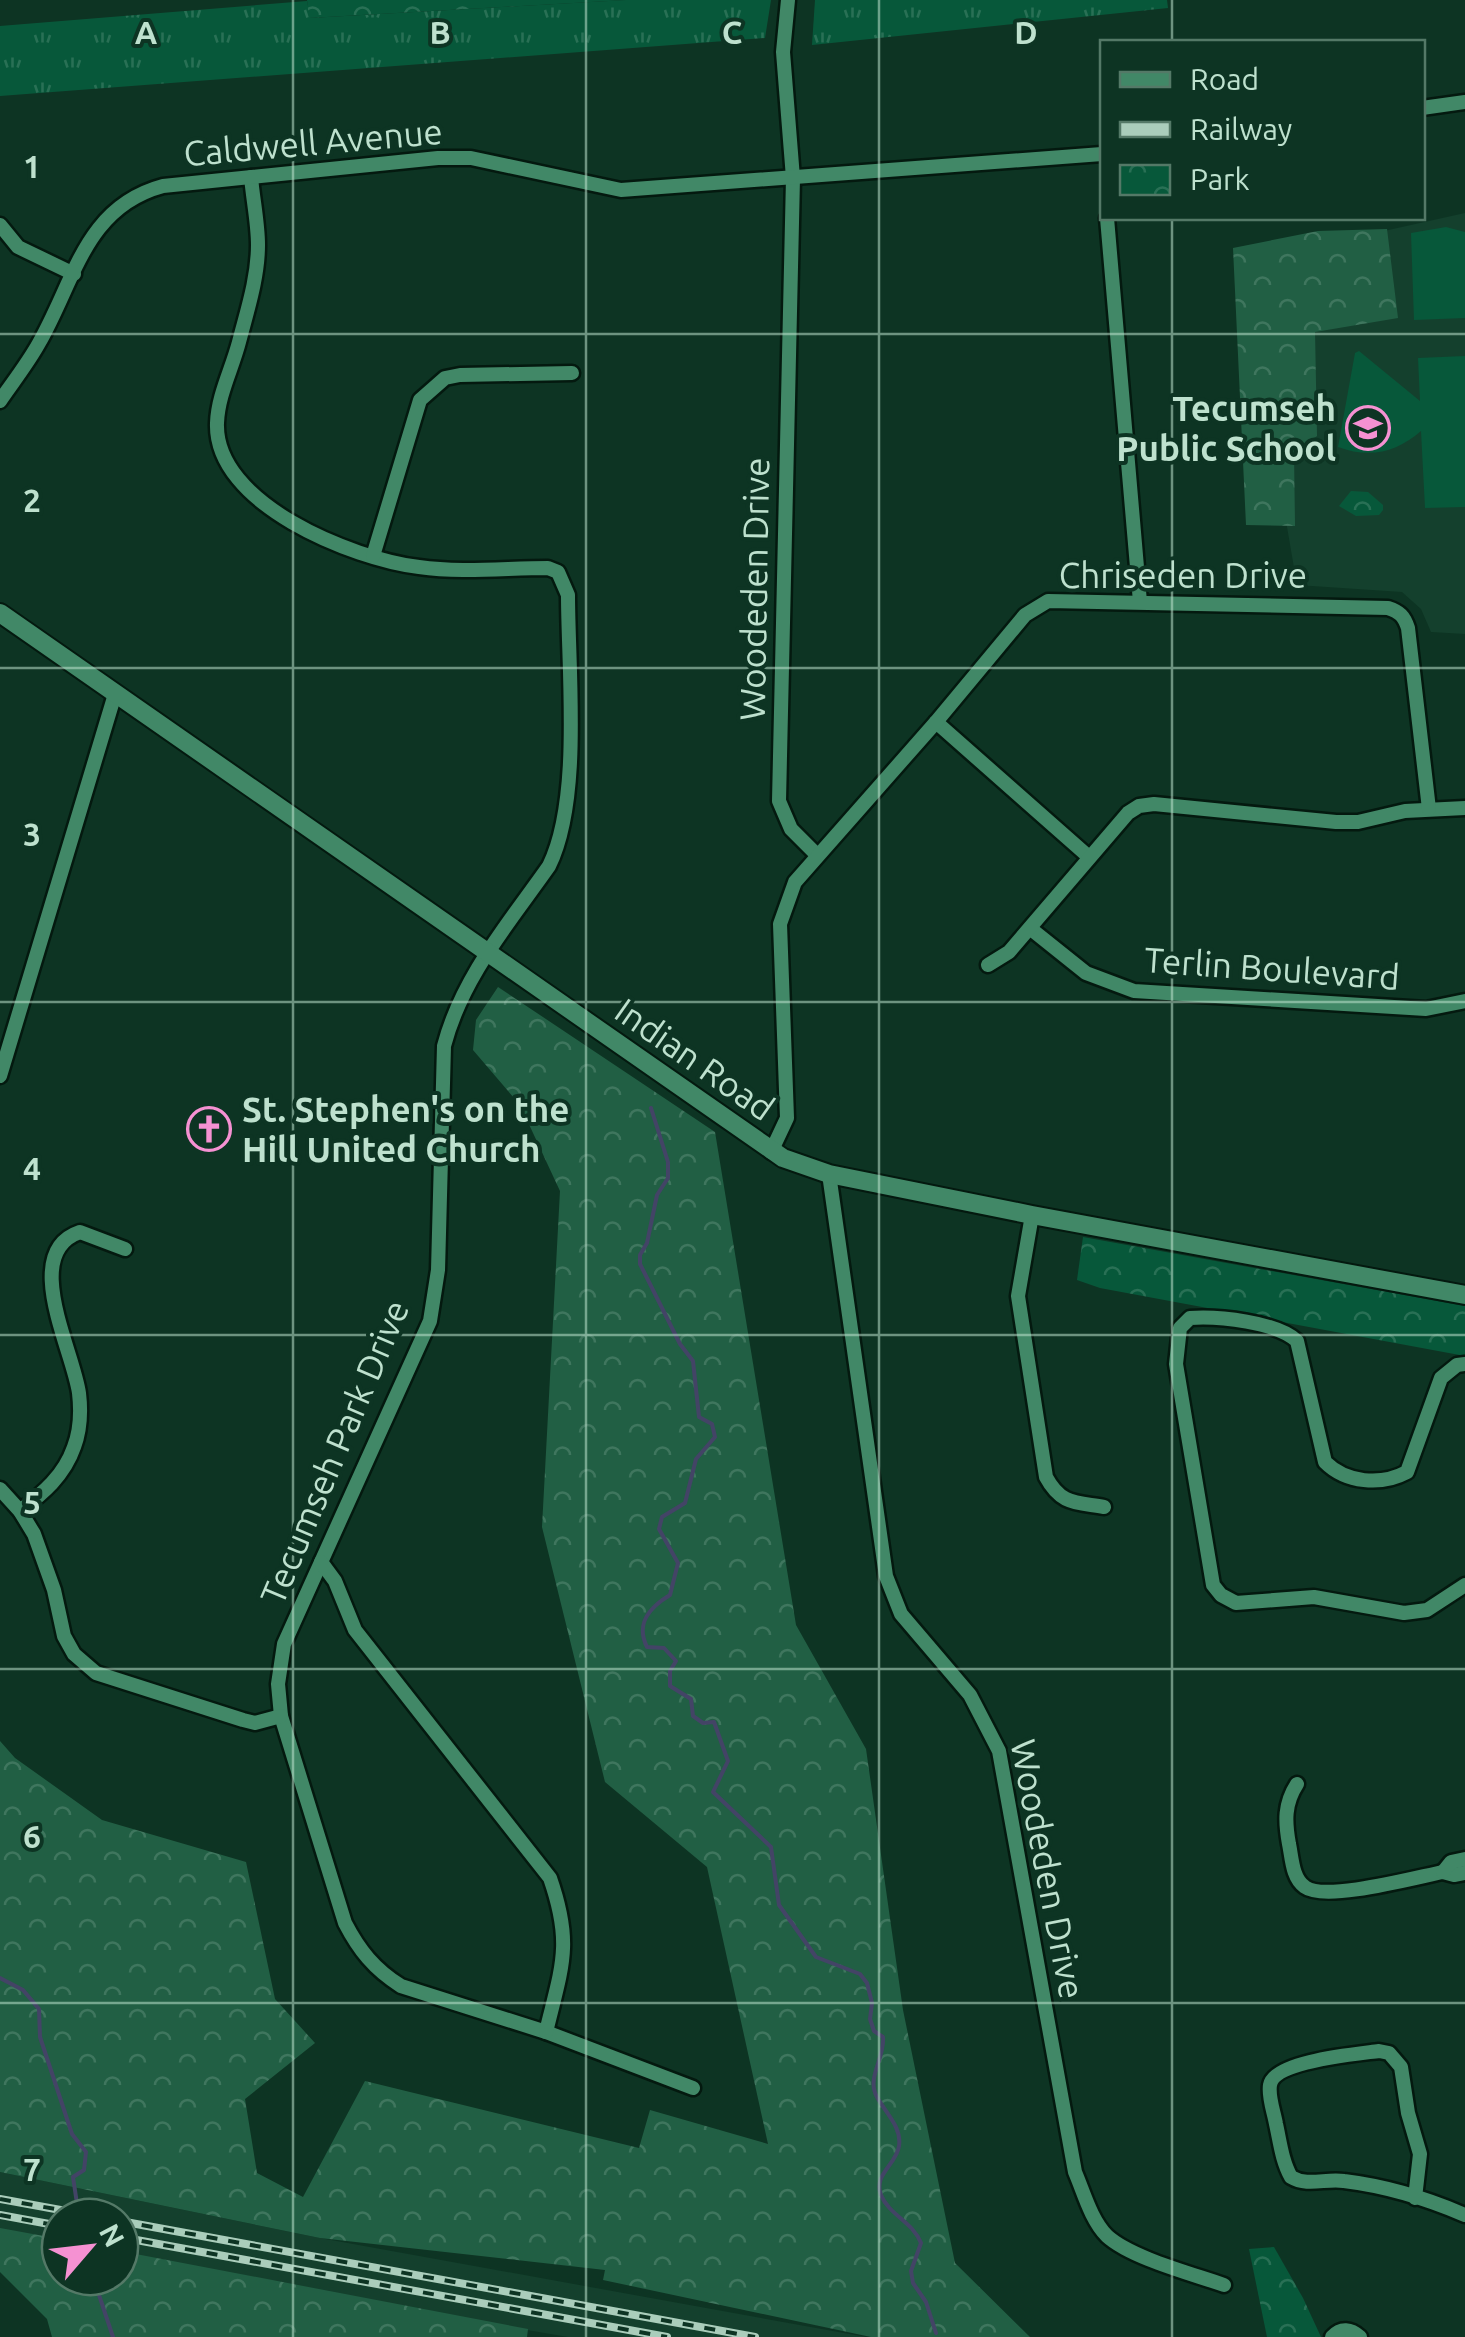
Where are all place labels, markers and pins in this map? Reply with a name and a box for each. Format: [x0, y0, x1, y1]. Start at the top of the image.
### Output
place label: Tecumseh Public School [1116, 388, 1336, 468]
school or university icon: Tecumseh Public School [1345, 405, 1391, 451]
place label: St. Stephen's on the Hill United Church [242, 1089, 569, 1169]
church icon: St. Stephen's on the Hill United Church [186, 1106, 232, 1152]

